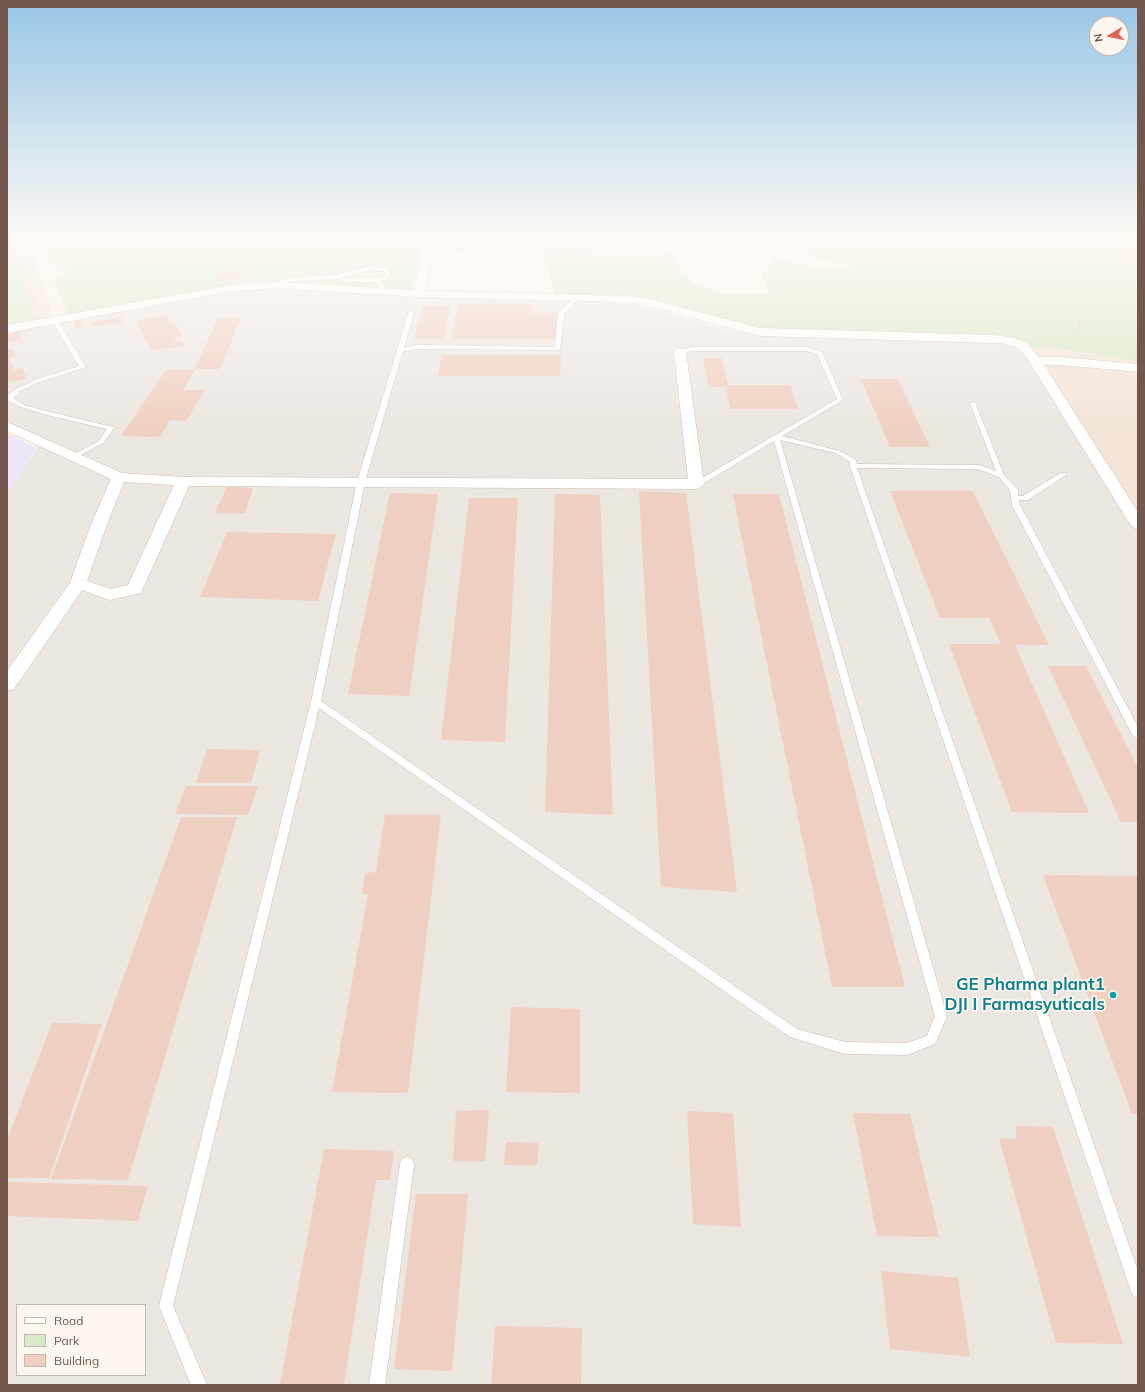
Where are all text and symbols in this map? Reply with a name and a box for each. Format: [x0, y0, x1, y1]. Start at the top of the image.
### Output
north arrow [1089, 16, 1129, 56]
text: N [1091, 33, 1106, 43]
place label: GE Pharma plant1 DJI I Farmasyuticals [944, 975, 1105, 1015]
marker: GE Pharma plant1 DJI I Farmasyuticals [1108, 990, 1118, 1000]
legend [16, 1304, 146, 1376]
text: Road [54, 1313, 83, 1328]
text: Park [54, 1333, 79, 1348]
text: Building [54, 1353, 99, 1368]

